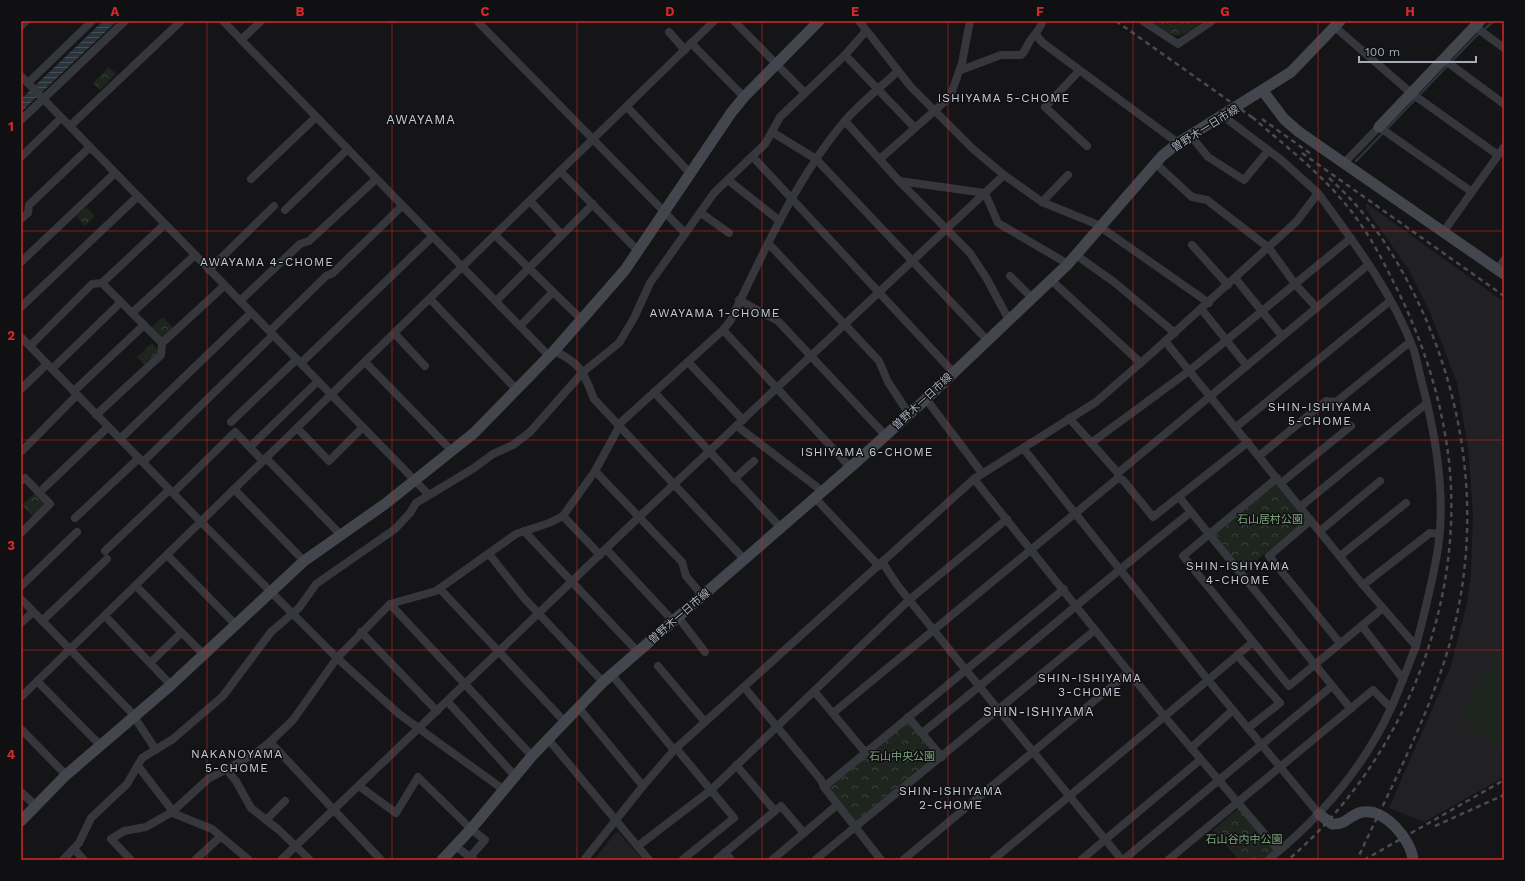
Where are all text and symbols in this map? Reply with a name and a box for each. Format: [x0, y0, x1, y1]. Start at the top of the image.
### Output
text: A [111, 4, 120, 19]
text: B [296, 4, 305, 19]
text: C [481, 4, 490, 19]
text: D [665, 4, 675, 19]
text: E [851, 4, 859, 19]
text: F [1036, 4, 1044, 19]
text: G [1220, 4, 1230, 19]
text: H [1405, 4, 1415, 19]
scale bar [1359, 38, 1476, 64]
text: 100 m [1365, 45, 1400, 59]
district label: ISHIYAMA 5-CHOME [938, 91, 1070, 105]
street label: 曽野木一日市線 [1169, 103, 1241, 154]
district label: AWAYAMA [386, 112, 456, 127]
text: 1 [8, 119, 14, 134]
district label: AWAYAMA 4-CHOME [200, 255, 334, 269]
district label: AWAYAMA 1-CHOME [650, 306, 780, 320]
text: 2 [7, 328, 15, 343]
street label: 曽野木一日市線 [890, 370, 955, 432]
district label: SHIN-ISHIYAMA 5-CHOME [1268, 400, 1372, 428]
district label: ISHIYAMA 6-CHOME [801, 445, 933, 459]
park label: 石山居村公園 [1237, 513, 1303, 526]
text: 3 [7, 538, 15, 553]
district label: SHIN-ISHIYAMA 4-CHOME [1186, 559, 1290, 587]
street label: 曽野木一日市線 [646, 586, 713, 647]
district label: SHIN-ISHIYAMA 3-CHOME [1038, 671, 1142, 699]
district label: SHIN-ISHIYAMA [983, 704, 1095, 719]
text: 4 [7, 747, 16, 762]
district label: NAKANOYAMA 5-CHOME [191, 747, 283, 775]
park label: 石山中央公園 [869, 750, 935, 763]
district label: SHIN-ISHIYAMA 2-CHOME [899, 784, 1003, 812]
park label: 石山谷内中公園 [1206, 833, 1283, 846]

